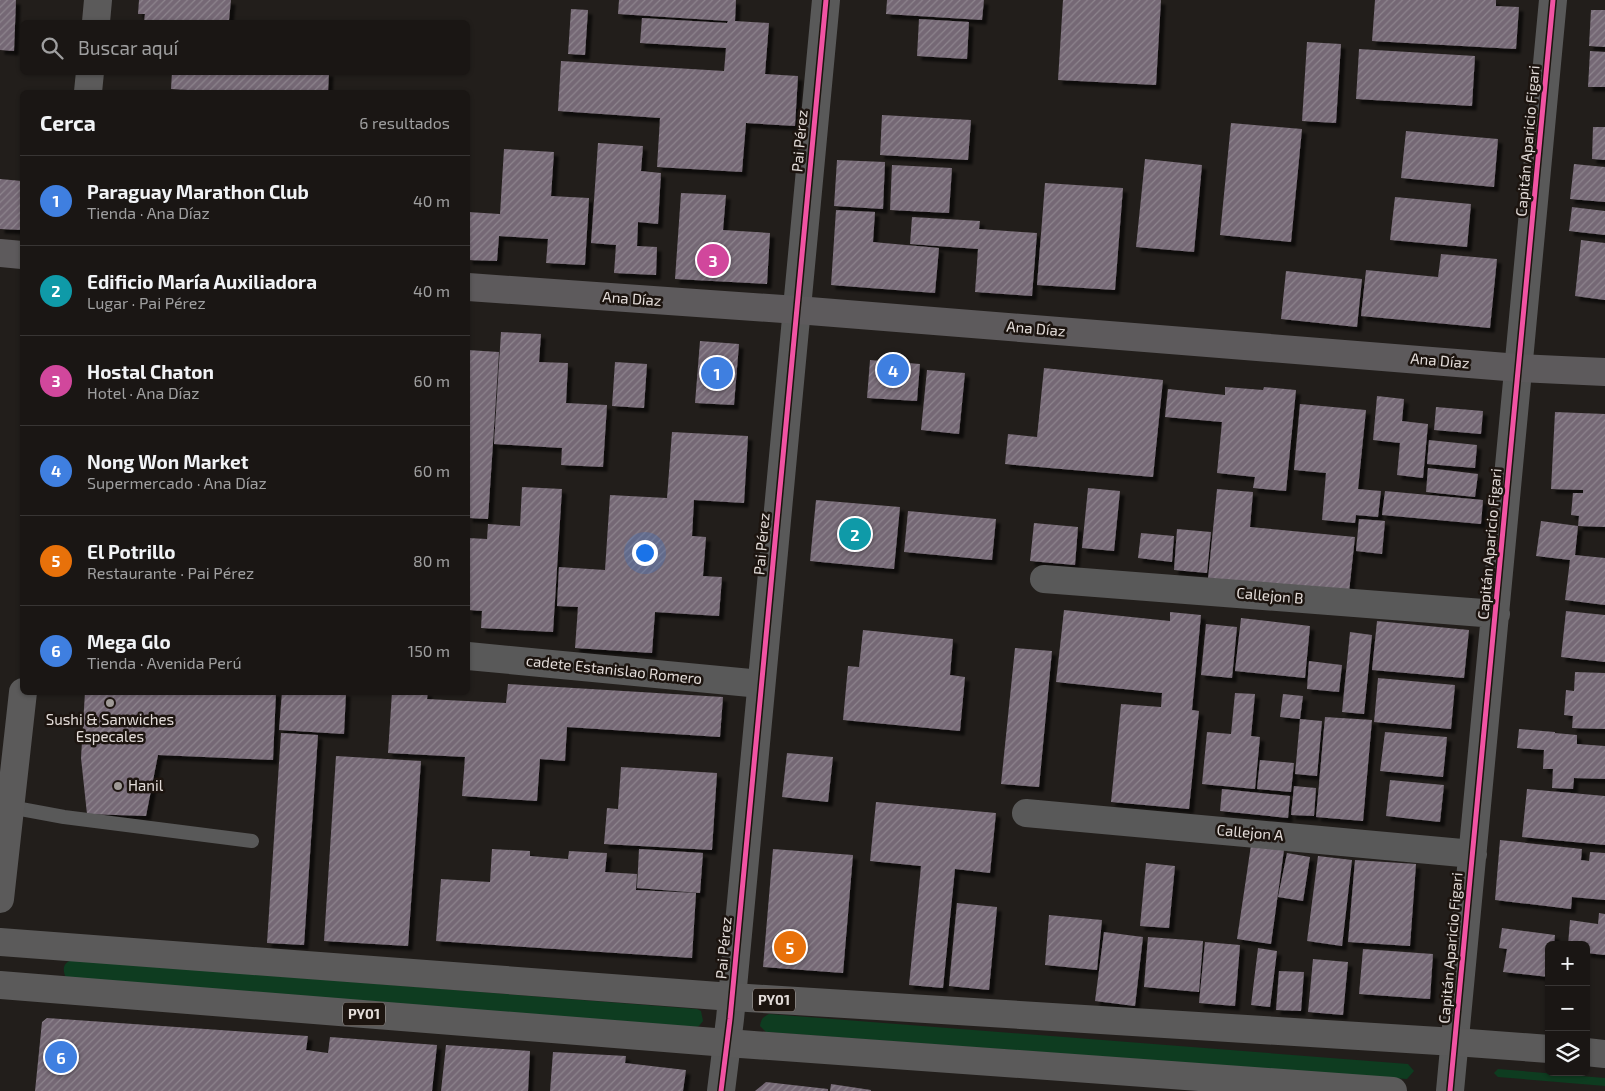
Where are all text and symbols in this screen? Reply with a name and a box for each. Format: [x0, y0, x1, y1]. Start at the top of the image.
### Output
search box [20, 20, 470, 75]
icon: search [38, 34, 66, 62]
text: Buscar aquí [78, 36, 178, 59]
street label: Capitán Aparicio Figari [1511, 64, 1543, 217]
street label: Pai Pérez [787, 109, 811, 173]
text: Cerca [40, 110, 96, 135]
text: 6 resultados [359, 113, 450, 132]
text: Paraguay Marathon Club [87, 180, 309, 203]
text: 1 [53, 191, 59, 210]
text: 40 m [413, 191, 450, 210]
text: Tienda · Ana Díaz [87, 203, 210, 222]
pin: 3 [697, 241, 729, 279]
text: Edificio María Auxiliadora [87, 270, 317, 293]
text: 2 [51, 281, 61, 300]
text: 40 m [413, 281, 450, 300]
street label: Ana Díaz [602, 287, 662, 309]
text: Lugar · Pai Pérez [87, 293, 206, 312]
street label: Ana Díaz [1006, 316, 1066, 340]
street label: Ana Díaz [1410, 348, 1470, 372]
pin: 4 [877, 351, 909, 389]
pin: 1 [701, 354, 733, 392]
text: Hostal Chaton [87, 360, 214, 383]
text: 3 [51, 371, 61, 390]
text: 60 m [414, 371, 450, 390]
text: Hotel · Ana Díaz [87, 383, 199, 402]
text: Nong Won Market [87, 450, 248, 473]
text: 4 [51, 461, 61, 480]
text: 60 m [414, 461, 450, 480]
street label: Capitán Aparicio Figari [1473, 467, 1505, 620]
text: Supermercado · Ana Díaz [87, 473, 267, 492]
street label: Pai Pérez [749, 512, 773, 576]
pin: 2 [839, 515, 871, 553]
text: El Potrillo [87, 540, 176, 563]
your location [632, 540, 658, 566]
text: 5 [52, 551, 60, 570]
text: 80 m [413, 551, 450, 570]
text: Restaurante · Pai Pérez [87, 563, 254, 582]
street label: Callejon B [1236, 583, 1304, 608]
text: Mega Glo [87, 630, 171, 653]
text: 6 [51, 641, 61, 660]
text: 150 m [408, 641, 450, 660]
street label: cadete Estanislao Romero [525, 651, 703, 687]
text: Tienda · Avenida Perú [87, 653, 242, 672]
marker: Sushi & Sanwiches Especales [104, 697, 116, 709]
place label: Sushi & Sanwiches Especales [46, 710, 174, 745]
place label: Hanil [128, 776, 164, 794]
marker: Hanil [112, 780, 124, 792]
street label: Callejon A [1216, 820, 1285, 845]
street label: Capitán Aparicio Figari [1434, 871, 1466, 1024]
street label: Pai Pérez [711, 916, 735, 980]
pin: 5 [774, 928, 806, 966]
map controls [1545, 941, 1590, 1076]
button: + [1545, 941, 1590, 986]
button: − [1545, 986, 1590, 1031]
road number: PY01 [753, 988, 795, 1012]
road number: PY01 [343, 1002, 385, 1026]
button: layers [1545, 1031, 1590, 1076]
pin: 6 [45, 1038, 77, 1076]

